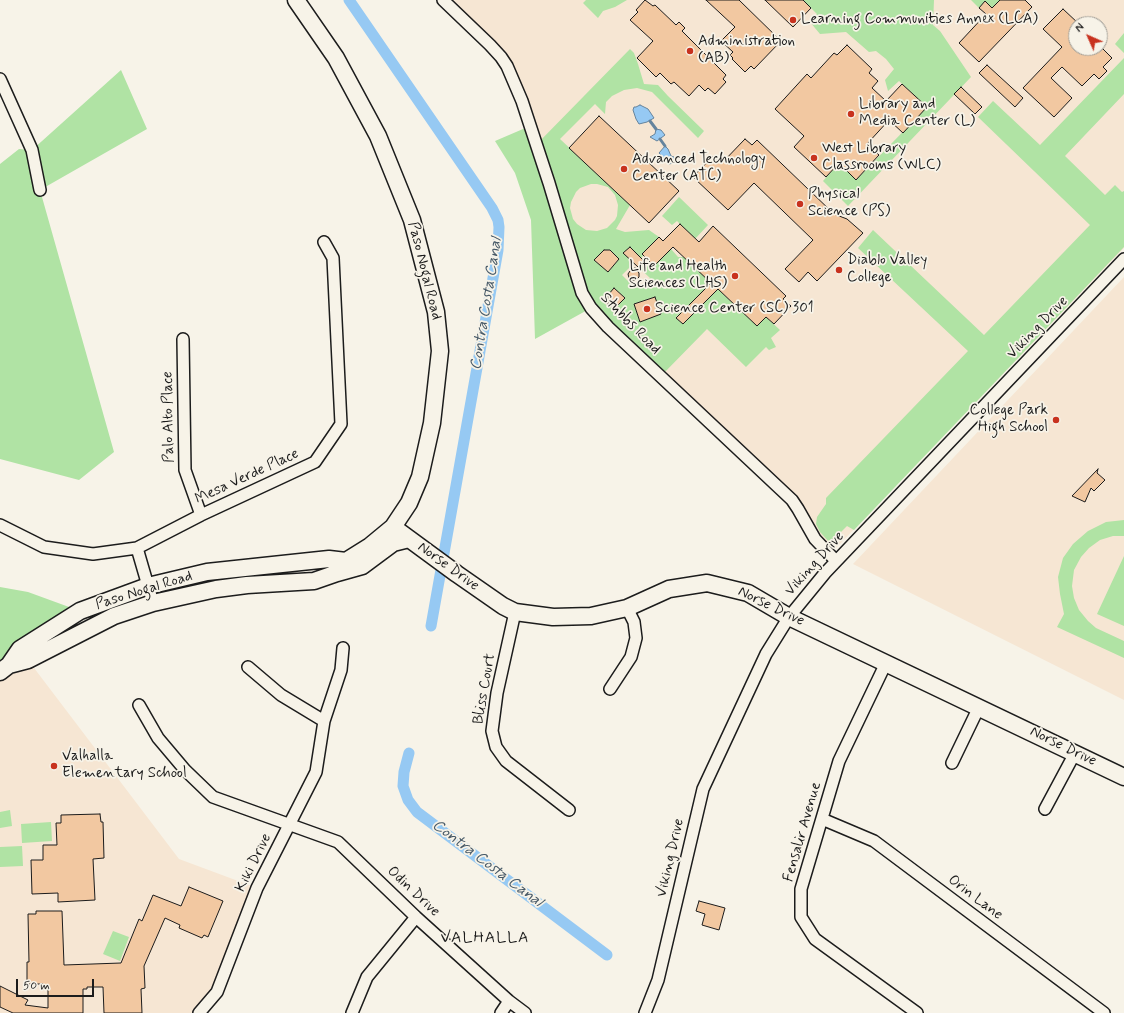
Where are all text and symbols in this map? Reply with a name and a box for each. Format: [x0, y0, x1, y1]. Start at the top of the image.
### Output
place label: Learning Communities Annex (LCA) [801, 11, 1038, 29]
marker: Learning Communities Annex (LCA) [788, 15, 798, 25]
north arrow [1068, 16, 1108, 56]
text: N [1073, 21, 1088, 36]
place label: Administration (AB) [698, 33, 795, 68]
marker: Administration (AB) [685, 46, 695, 56]
place label: Library and Media Center (L) [859, 96, 975, 131]
marker: Library and Media Center (L) [846, 109, 856, 119]
place label: West Library Classrooms (WLC) [822, 140, 941, 175]
place label: Advanced Technology Center (ATC) [632, 151, 766, 186]
marker: West Library Classrooms (WLC) [809, 153, 819, 163]
marker: Advanced Technology Center (ATC) [619, 164, 629, 174]
place label: Physical Science (PS) [808, 186, 890, 221]
marker: Physical Science (PS) [795, 199, 805, 209]
street label: Paso Nogal Road [403, 220, 445, 322]
water label: Contra Costa Canal [467, 236, 507, 372]
place label: Diablo Valley College [847, 252, 927, 287]
place label: Life and Health Sciences (LHS) [629, 258, 727, 293]
marker: Diablo Valley College [834, 265, 844, 275]
marker: Life and Health Sciences (LHS) [730, 271, 740, 281]
street label: Stubbs Road [596, 289, 664, 359]
street label: Viking Drive [1004, 293, 1072, 363]
place label: Science Center (SC) 301 [655, 300, 814, 318]
marker: Science Center (SC) 301 [642, 304, 652, 314]
street label: Palo Alto Place [159, 371, 179, 463]
place label: College Park High School [970, 402, 1048, 437]
marker: College Park High School [1051, 415, 1061, 425]
street label: Mesa Verde Place [192, 445, 302, 509]
street label: Viking Drive [781, 528, 849, 600]
street label: Norse Drive [414, 539, 482, 595]
street label: Paso Nogal Road [93, 568, 195, 614]
street label: Norse Drive [735, 583, 807, 631]
street label: Bliss Court [470, 652, 500, 726]
street label: Norse Drive [1027, 723, 1099, 771]
place label: Valhalla Elementary School [62, 748, 187, 783]
marker: Valhalla Elementary School [49, 761, 59, 771]
street label: Fensalir Avenue [780, 780, 826, 884]
water label: Contra Costa Canal [428, 816, 546, 912]
street label: Viking Drive [653, 817, 689, 899]
street label: Kiki Drive [232, 831, 276, 895]
street label: Odin Drive [383, 863, 443, 921]
street label: Orin Lane [944, 872, 1006, 924]
district label: VALHALLA [442, 929, 528, 949]
scale bar [18, 971, 96, 997]
text: 50 m [23, 978, 50, 994]

